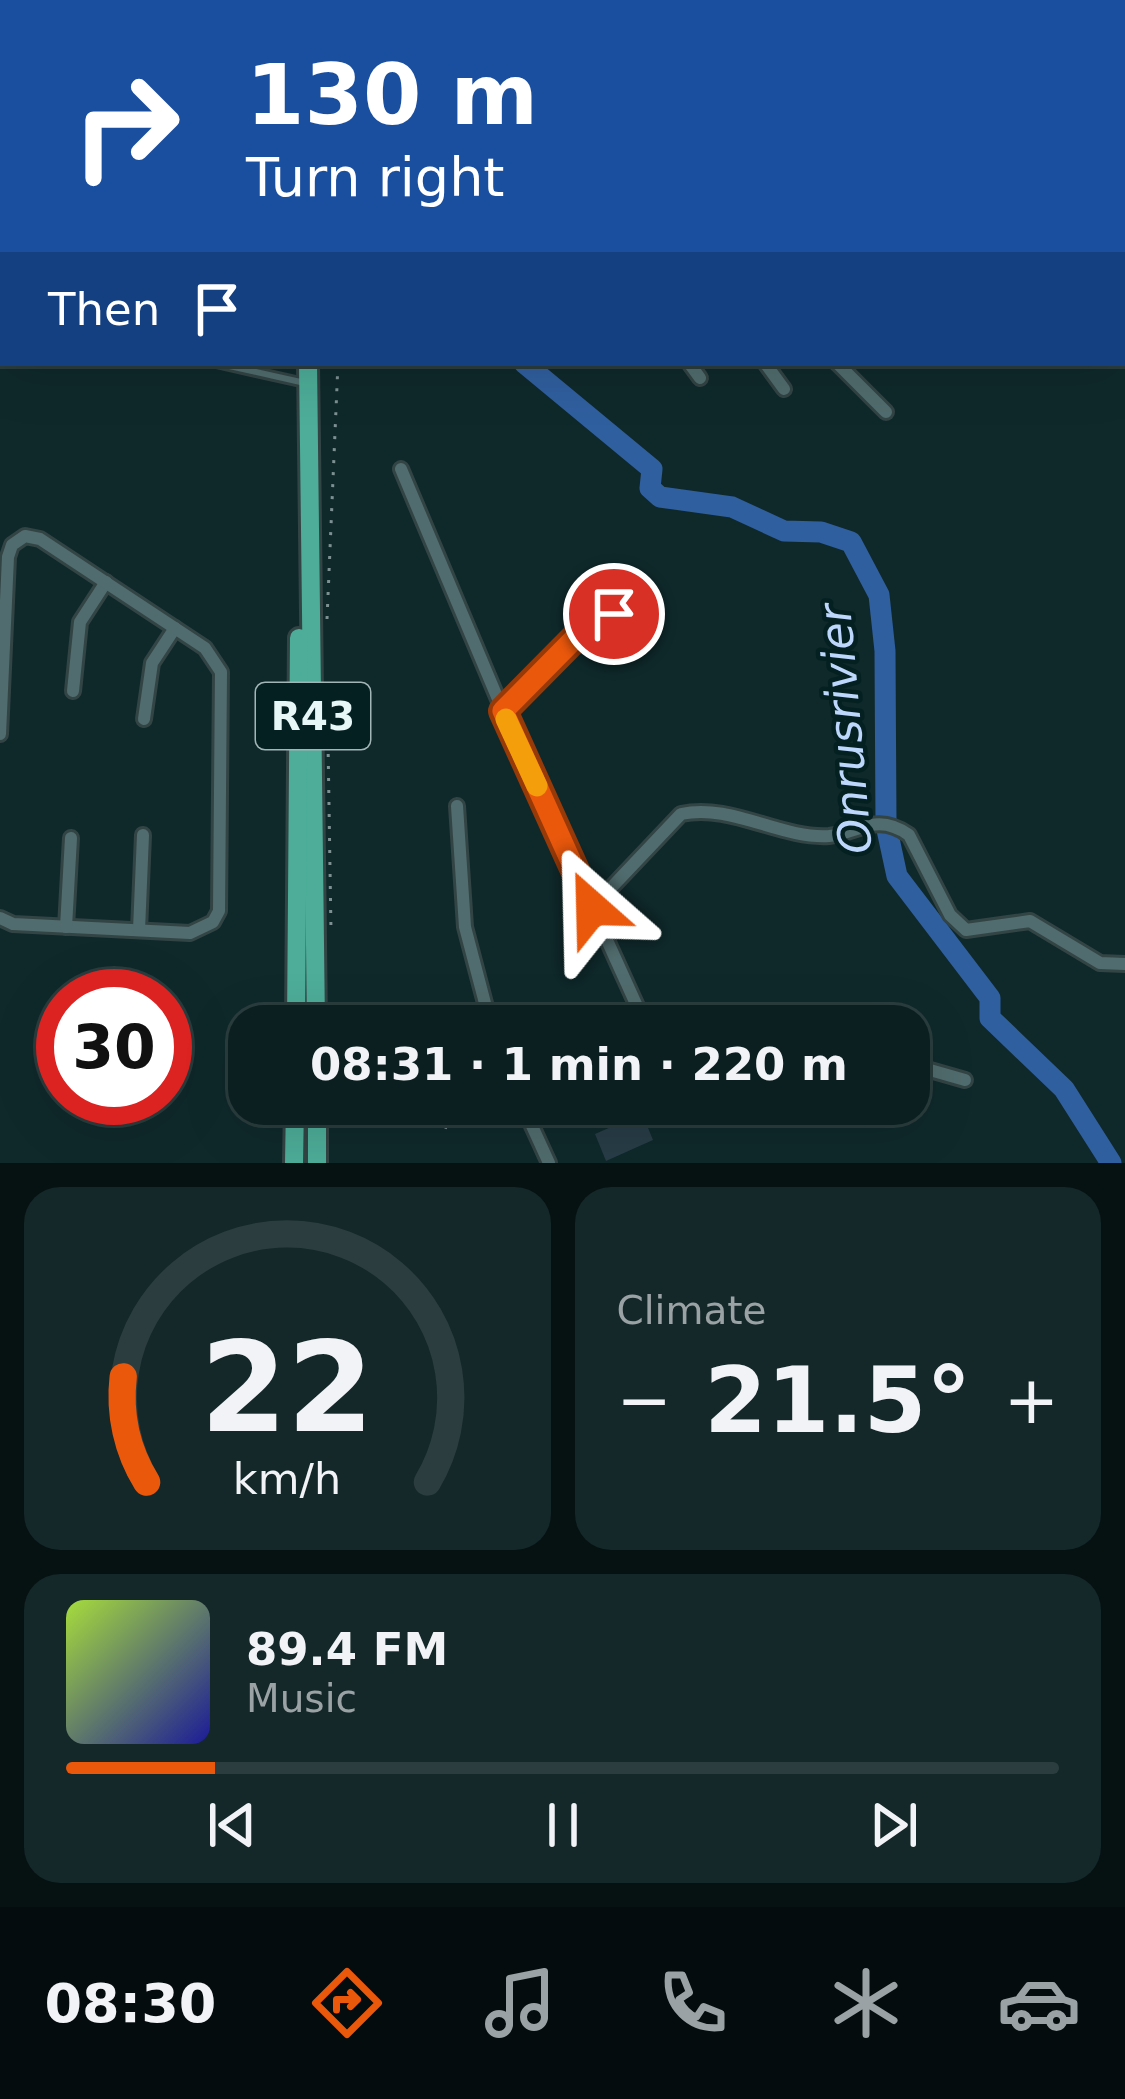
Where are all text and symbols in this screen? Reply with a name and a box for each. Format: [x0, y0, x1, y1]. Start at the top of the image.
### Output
text: 130 m [246, 46, 538, 144]
icon: right [48, 48, 204, 204]
text: Turn right [246, 146, 505, 209]
icon: arrive [184, 276, 250, 342]
text: Then [48, 283, 160, 336]
pin [563, 563, 665, 665]
icon: arrive [581, 581, 647, 647]
water label: Onrusrivier [808, 599, 883, 856]
road number: R43 [256, 683, 370, 749]
position arrow [529, 845, 655, 971]
speed limit sign: 30 [36, 969, 192, 1125]
text: 08:31 · 1 min · 220 m [310, 1038, 848, 1091]
text: Climate [617, 1288, 767, 1333]
text: 22 [200, 1315, 374, 1460]
text: 21.5° [704, 1348, 971, 1453]
text: − [617, 1362, 672, 1439]
text: + [1004, 1362, 1059, 1439]
text: km/h [233, 1453, 341, 1503]
text: 89.4 FM [246, 1623, 448, 1676]
text: Music [246, 1676, 357, 1721]
icon: previous [199, 1792, 265, 1858]
icon: pause [530, 1792, 596, 1858]
icon: next [861, 1792, 927, 1858]
icon: directions [305, 1961, 389, 2045]
icon: music [478, 1961, 562, 2045]
icon: phone [651, 1961, 735, 2045]
icon: climate [824, 1961, 908, 2045]
icon: car [997, 1961, 1081, 2045]
text: 08:30 [44, 1972, 216, 2035]

